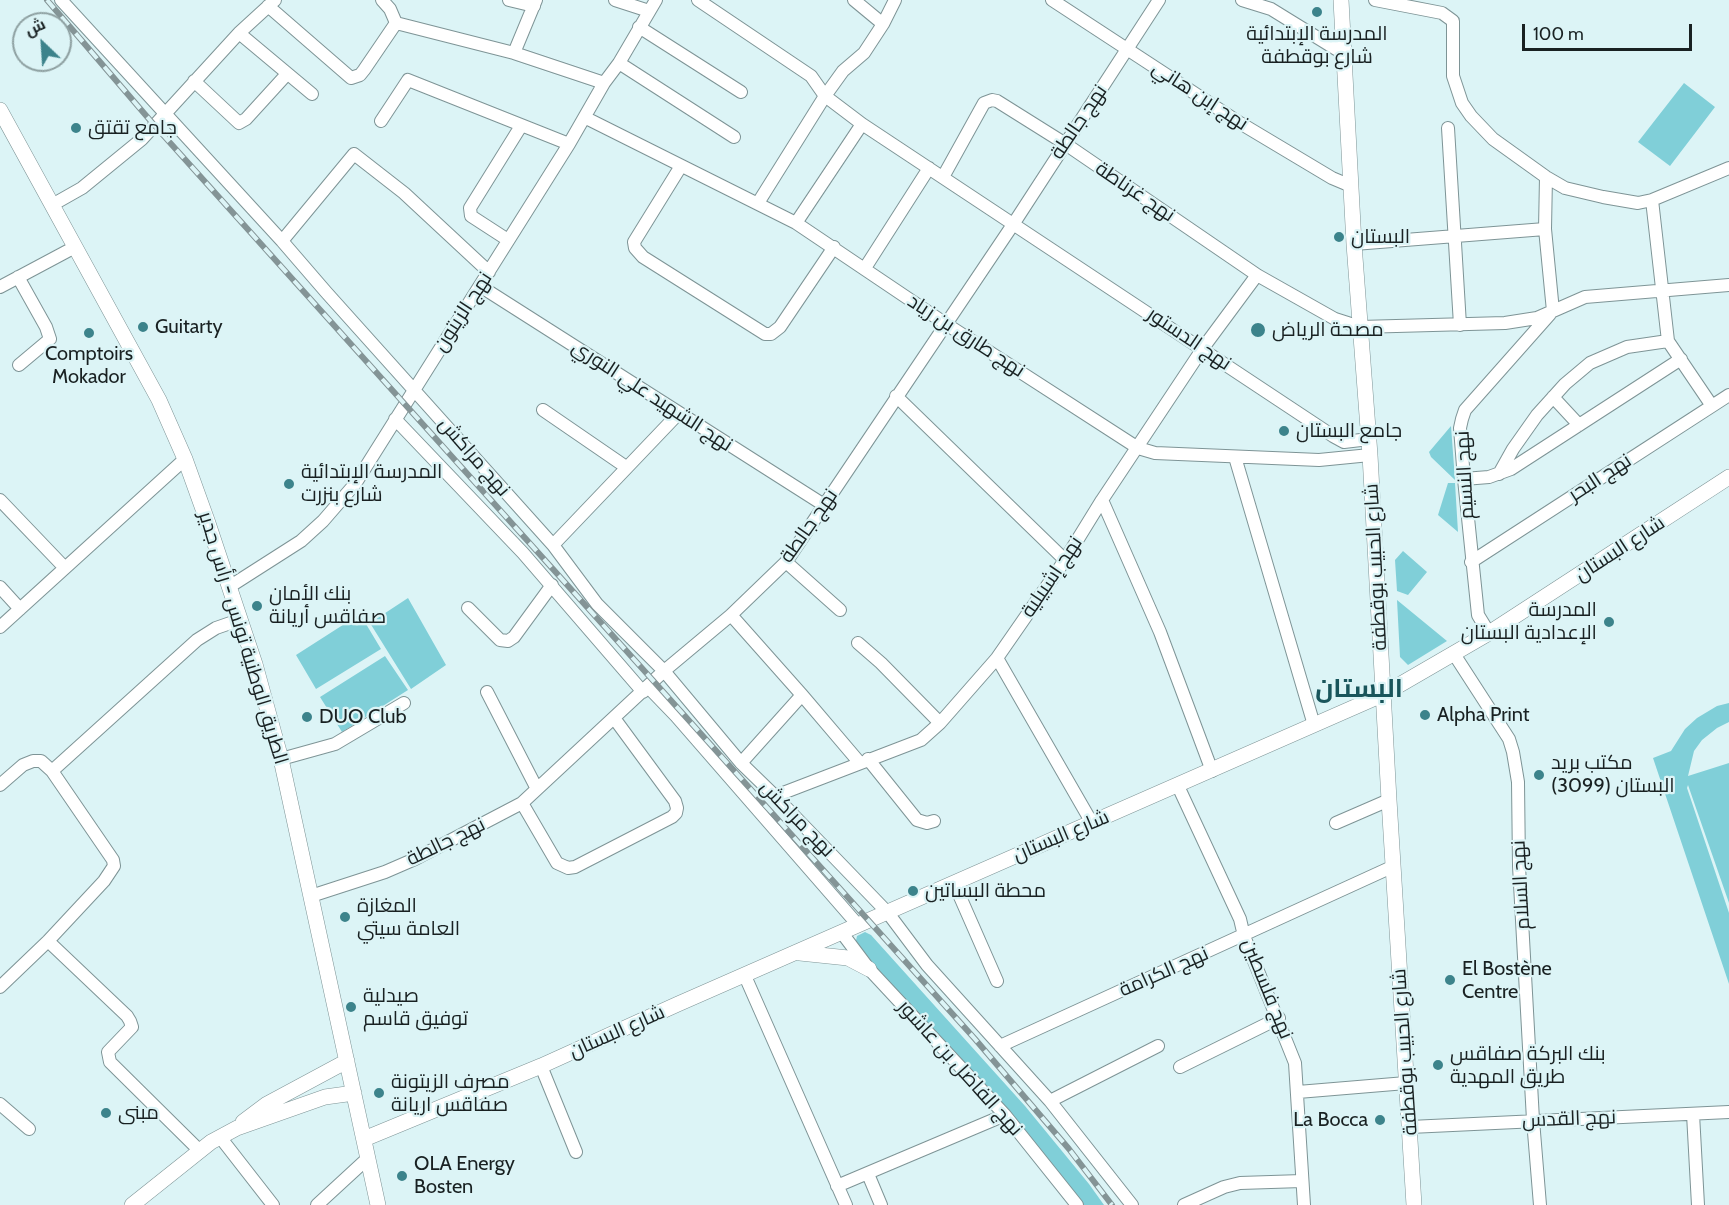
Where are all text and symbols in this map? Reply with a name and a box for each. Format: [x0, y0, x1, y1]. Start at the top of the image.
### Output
marker: المدرسة الإبتدائية شارع بوقطفة [1310, 5, 1324, 19]
north arrow [12, 12, 72, 72]
scale bar [1525, 12, 1694, 50]
text: ش [22, 14, 48, 40]
place label: المدرسة الإبتدائية شارع بوقطفة [1246, 22, 1388, 69]
text: 100 m [1533, 23, 1584, 45]
street label: نهج إبن هاني [1147, 56, 1253, 136]
street label: نهج جالطة [1045, 80, 1113, 164]
place label: جامع تقتق [88, 116, 177, 140]
marker: جامع تقتق [69, 121, 83, 135]
street label: نهج غرناطة [1091, 157, 1179, 227]
place label: البستان [1351, 225, 1410, 249]
marker: البستان [1332, 230, 1346, 244]
street label: نهج الزيتون [428, 268, 498, 356]
street label: نهج طارق بن زياد [903, 289, 1029, 383]
street label: نهج الدستور [1142, 302, 1236, 376]
place label: Guitarty [155, 315, 223, 339]
place label: مصحة الرياض [1272, 318, 1384, 342]
marker: Guitarty [136, 320, 150, 334]
marker: مصحة الرياض [1249, 321, 1267, 339]
marker: Comptoirs Mokador [82, 326, 96, 340]
street label: نهج الشهيد علي النوري [567, 335, 737, 457]
place label: Comptoirs Mokador [45, 342, 133, 389]
street label: نهج مراكش [433, 412, 515, 502]
place label: جامع البستان [1296, 419, 1402, 443]
marker: جامع البستان [1277, 424, 1291, 438]
street label: نهج النسيم [1451, 430, 1479, 520]
street label: نهج البحر [1564, 449, 1636, 507]
place label: المدرسة الإبتدائية شارع بنزرت [301, 460, 442, 507]
marker: المدرسة الإبتدائية شارع بنزرت [282, 477, 296, 491]
street label: شارع الحبيب بوقطفة [1360, 483, 1392, 651]
street label: نهج جالطة [775, 484, 843, 568]
street label: الطريق الوطنية تونس - رأس جدير [193, 509, 293, 767]
street label: شارع البستان [1571, 511, 1669, 587]
street label: نهج إشبيلية [1016, 532, 1088, 622]
place label: بنك الأمان صفاقس أريانة [269, 582, 386, 629]
place label: المدرسة الإعدادية البستان [1461, 598, 1597, 645]
marker: بنك الأمان صفاقس أريانة [250, 599, 264, 613]
marker: المدرسة الإعدادية البستان [1602, 615, 1616, 629]
district label: البستان [1315, 673, 1403, 705]
place label: Alpha Print [1437, 703, 1530, 727]
place label: DUO Club [319, 705, 407, 729]
marker: Alpha Print [1418, 708, 1432, 722]
marker: DUO Club [300, 710, 314, 724]
place label: مكتب بريد البستان (3099) [1551, 751, 1675, 798]
marker: مكتب بريد البستان (3099) [1532, 768, 1546, 782]
street label: نهج مراكش [755, 776, 839, 862]
street label: شارع البستان [1009, 805, 1113, 867]
street label: نهج جالطة [403, 813, 489, 871]
street label: نهج السلام [1507, 840, 1535, 930]
place label: محطة البساتين [925, 879, 1046, 903]
marker: محطة البساتين [906, 884, 920, 898]
place label: المغازة العامة سيتي [357, 894, 460, 941]
marker: المغازة العامة سيتي [338, 910, 352, 924]
street label: نهج فلسطين [1236, 935, 1298, 1043]
street label: نهج الكرامة [1116, 942, 1212, 1002]
place label: El Bostène Centre [1462, 957, 1552, 1004]
street label: شارع الحبيب بوقطفة [1387, 968, 1423, 1136]
marker: El Bostène Centre [1443, 973, 1457, 987]
place label: صيدلية توفيق قاسم [363, 984, 468, 1031]
street label: نهج الفاضل بن عاشور [893, 995, 1027, 1141]
marker: صيدلية توفيق قاسم [344, 1000, 358, 1014]
street label: شارع البستان [565, 1000, 669, 1064]
place label: بنك البركة صفاقس طريق المهدية [1450, 1042, 1606, 1089]
marker: بنك البركة صفاقس طريق المهدية [1431, 1058, 1445, 1072]
place label: مصرف الزيتونة صفاقس اريانة [391, 1070, 510, 1117]
marker: مصرف الزيتونة صفاقس اريانة [372, 1086, 386, 1100]
place label: مبنى [118, 1101, 159, 1125]
street label: نهج القدس [1522, 1105, 1616, 1133]
marker: مبنى [99, 1106, 113, 1120]
place label: La Bocca [1293, 1108, 1368, 1132]
marker: La Bocca [1373, 1113, 1387, 1127]
place label: OLA Energy Bosten [414, 1152, 515, 1199]
marker: OLA Energy Bosten [395, 1169, 409, 1183]

